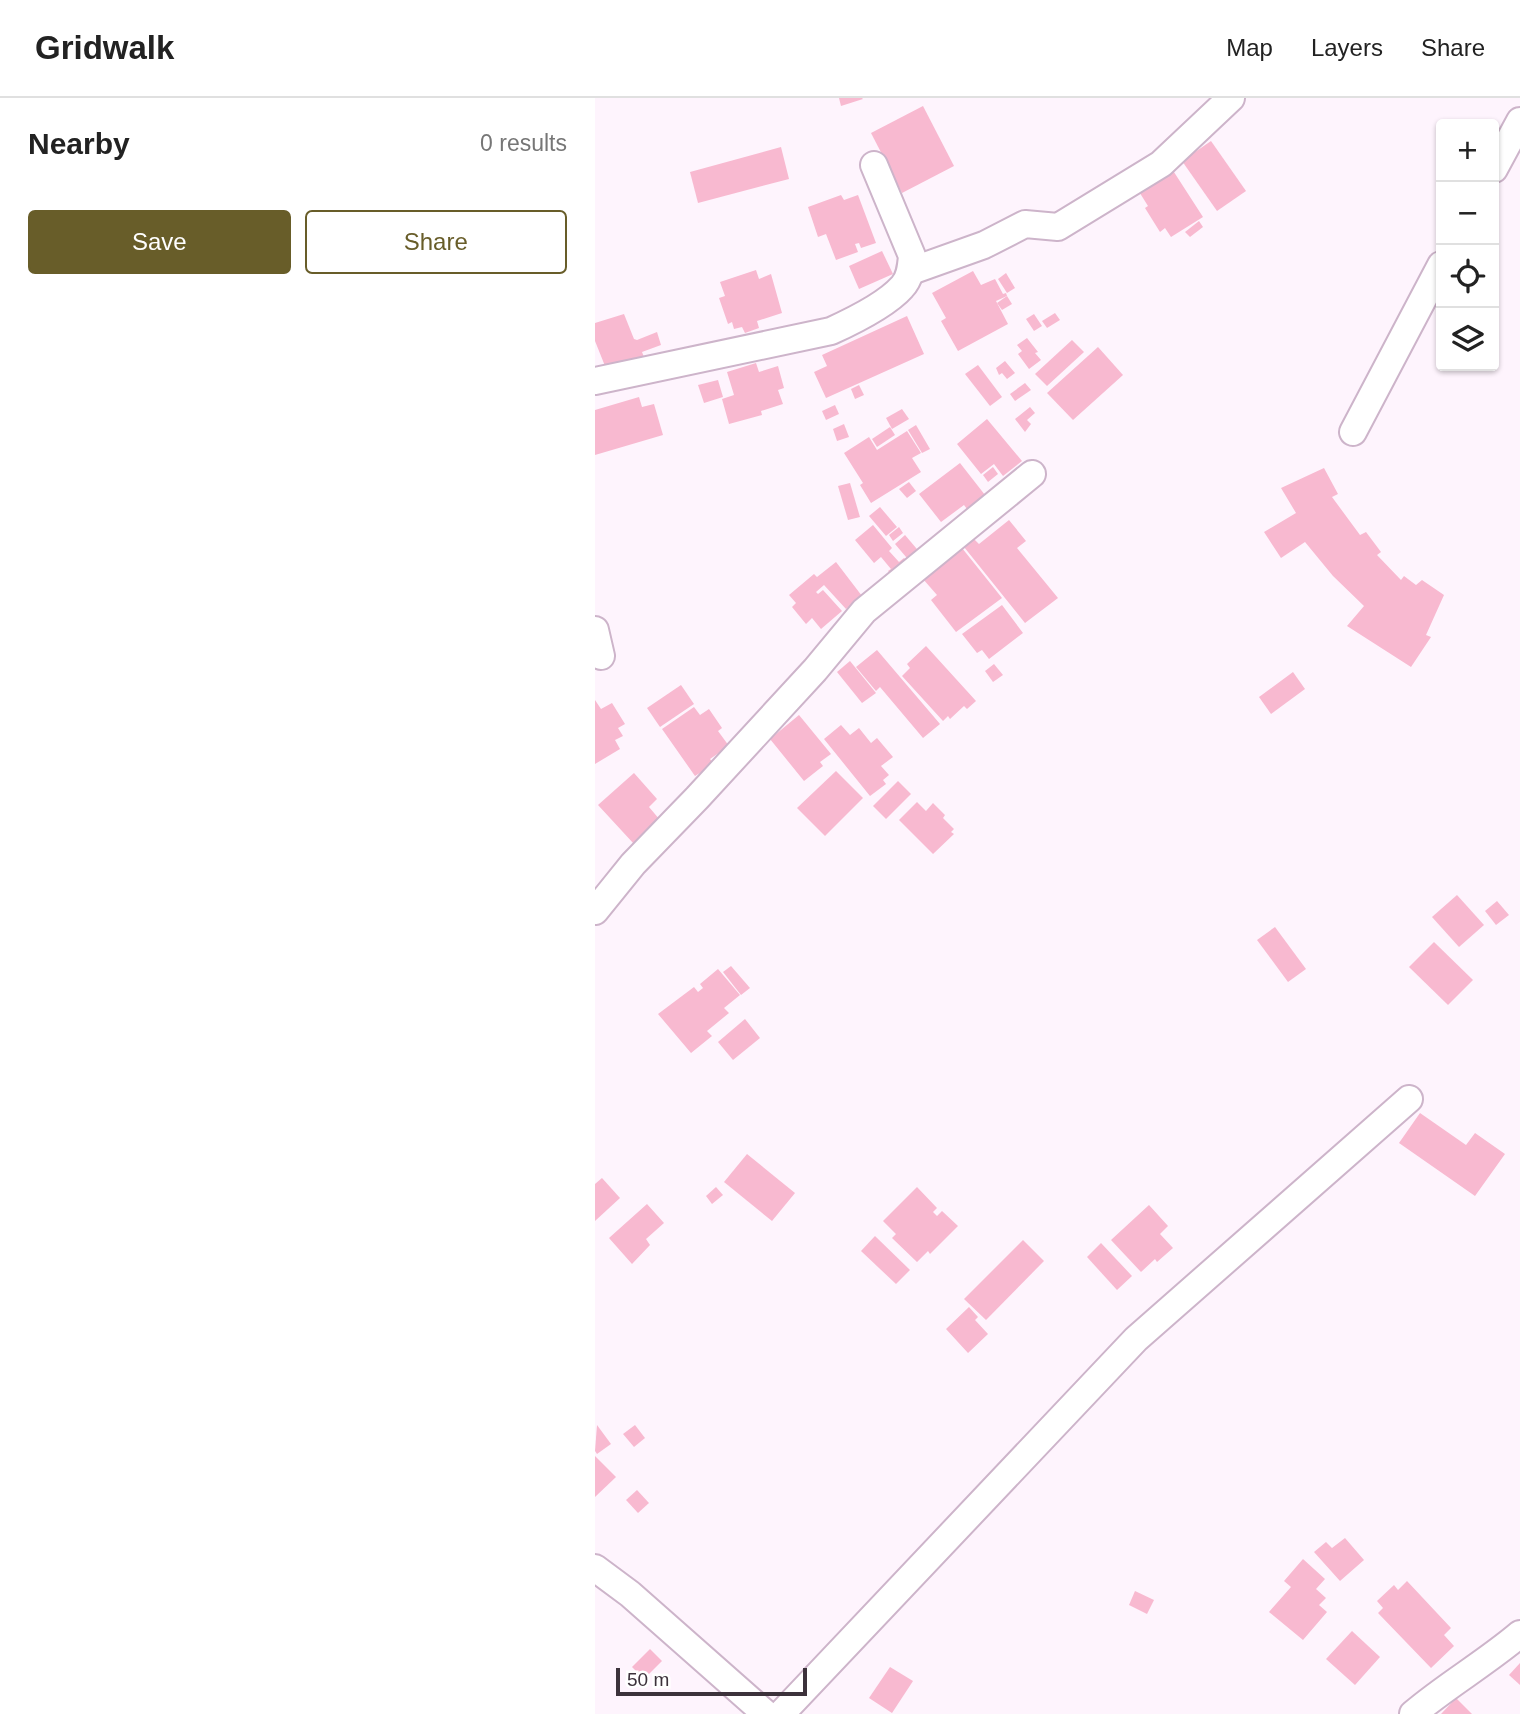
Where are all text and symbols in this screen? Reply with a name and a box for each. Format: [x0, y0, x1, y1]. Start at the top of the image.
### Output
text: Gridwalk [35, 29, 174, 66]
text: Map [1226, 34, 1273, 61]
text: Layers [1311, 34, 1383, 61]
text: Share [1421, 34, 1485, 61]
map controls [1436, 119, 1499, 371]
button: + [1436, 119, 1499, 182]
text: Nearby [28, 127, 130, 160]
text: 0 results [480, 130, 567, 156]
button: − [1436, 182, 1499, 245]
button: Save [28, 210, 291, 274]
button: Share [305, 210, 567, 274]
button: locate [1436, 245, 1499, 308]
button: layers [1436, 308, 1499, 371]
scale bar [616, 1665, 807, 1697]
text: 50 m [627, 1669, 669, 1690]

